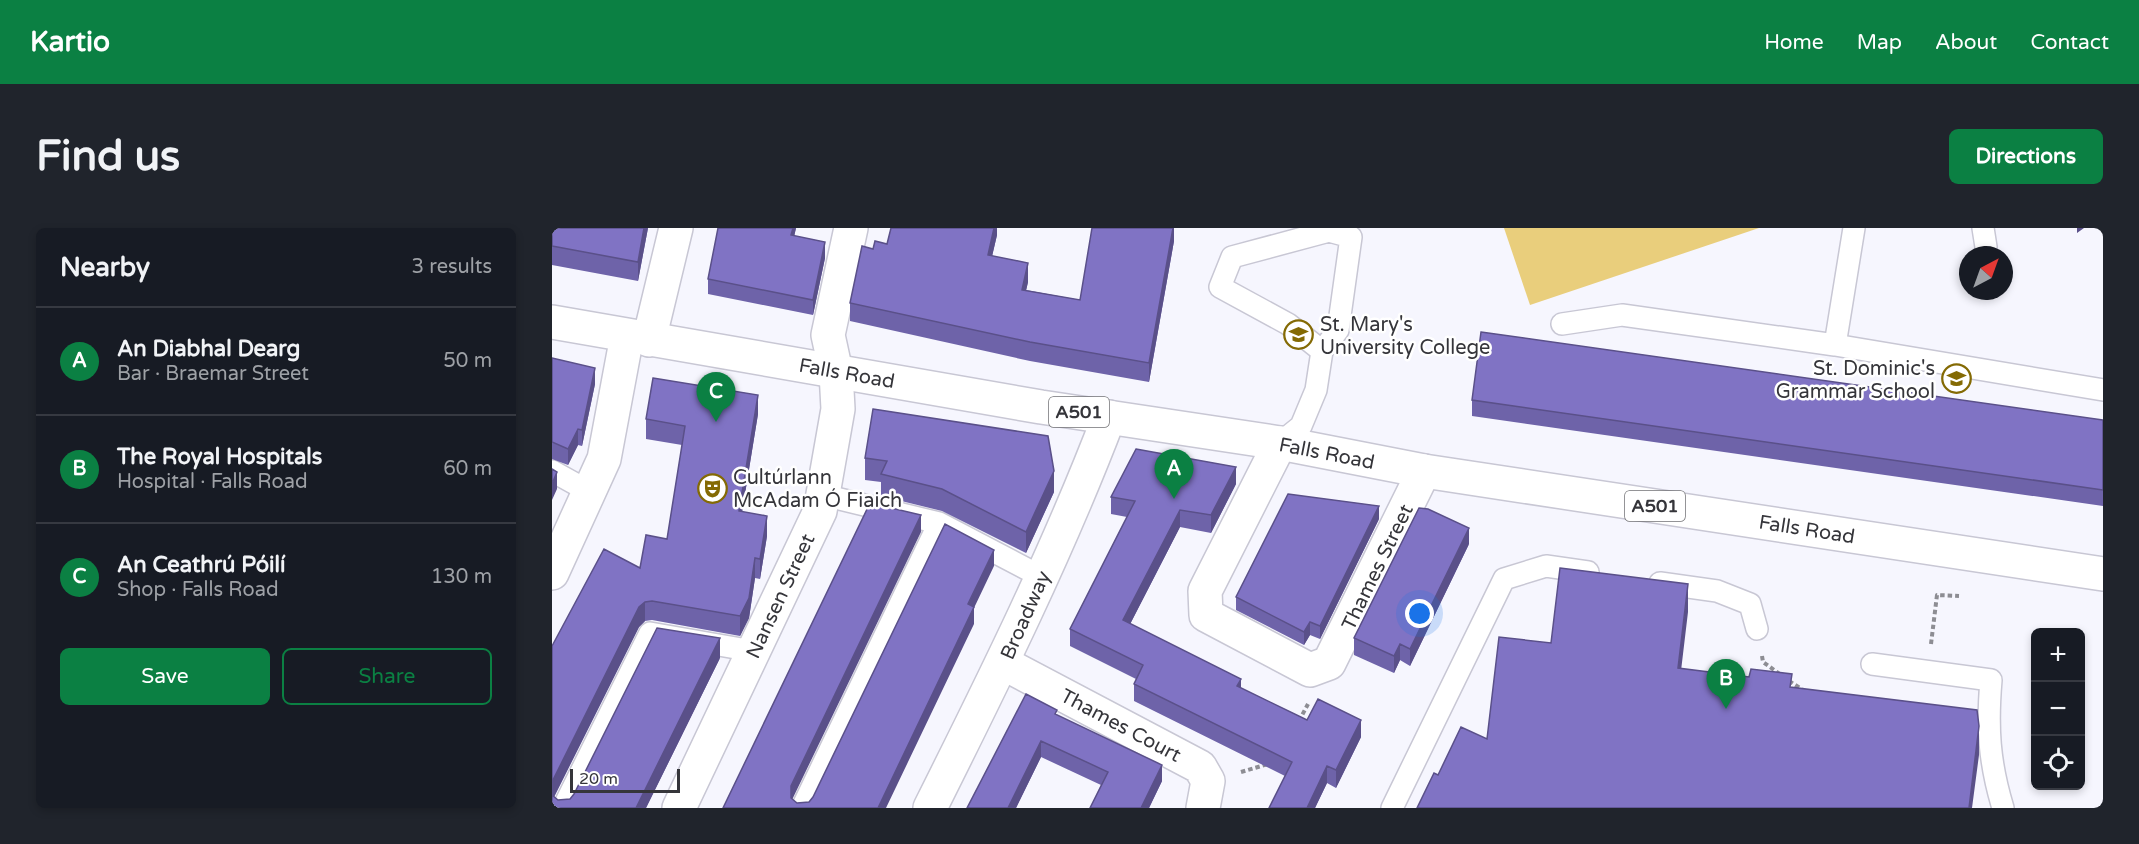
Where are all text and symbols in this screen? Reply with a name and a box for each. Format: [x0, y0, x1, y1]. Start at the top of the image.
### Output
text: Kartio [30, 25, 110, 59]
text: Home [1764, 30, 1824, 55]
text: Map [1857, 30, 1902, 55]
text: About [1935, 30, 1997, 55]
text: Contact [2030, 30, 2109, 55]
button: Directions [1949, 129, 2103, 184]
text: Find us [36, 131, 180, 182]
north arrow [1959, 246, 2013, 300]
text: Nearby [60, 252, 150, 283]
text: 3 results [412, 255, 492, 279]
place label: St. Mary's University College [1320, 313, 1490, 360]
school or university icon: St. Mary's University College [1283, 319, 1315, 351]
text: An Diabhal Dearg [117, 336, 300, 362]
text: A [72, 349, 87, 373]
text: 50 m [443, 349, 492, 373]
street label: Falls Road [797, 354, 897, 394]
place label: St. Dominic's Grammar School [1776, 357, 1935, 404]
text: Bar · Braemar Street [117, 362, 309, 386]
school or university icon: St. Dominic's Grammar School [1940, 363, 1972, 395]
pin: C [696, 372, 736, 422]
road number: A501 [1049, 397, 1109, 427]
street label: Falls Road [1277, 433, 1377, 475]
text: The Royal Hospitals [117, 444, 322, 470]
pin: A [1154, 450, 1194, 499]
text: B [73, 457, 86, 481]
text: 60 m [443, 457, 492, 481]
place label: Cultúrlann McAdam Ó Fiaich [733, 466, 902, 513]
text: Hospital · Falls Road [117, 470, 308, 494]
theatre icon: Cultúrlann McAdam Ó Fiaich [696, 472, 728, 504]
road number: A501 [1625, 491, 1685, 521]
street label: Thames Street [1337, 500, 1419, 634]
street label: Falls Road [1757, 511, 1857, 549]
street label: Nansen Street [742, 530, 820, 663]
text: An Ceathrú Póilí [117, 552, 286, 578]
text: C [73, 565, 86, 589]
text: 130 m [431, 565, 492, 589]
street label: Broadway [996, 567, 1056, 664]
text: Shop · Falls Road [117, 578, 279, 602]
your location [1405, 599, 1434, 628]
map controls [2031, 628, 2085, 790]
button: + [2031, 628, 2085, 682]
button: Save [60, 648, 270, 705]
button: Share [282, 648, 492, 705]
pin: B [1706, 660, 1746, 709]
button: − [2031, 682, 2085, 736]
street label: Thames Court [1056, 684, 1185, 768]
button: locate [2031, 736, 2085, 790]
scale bar [570, 766, 680, 794]
text: 20 m [579, 769, 618, 789]

